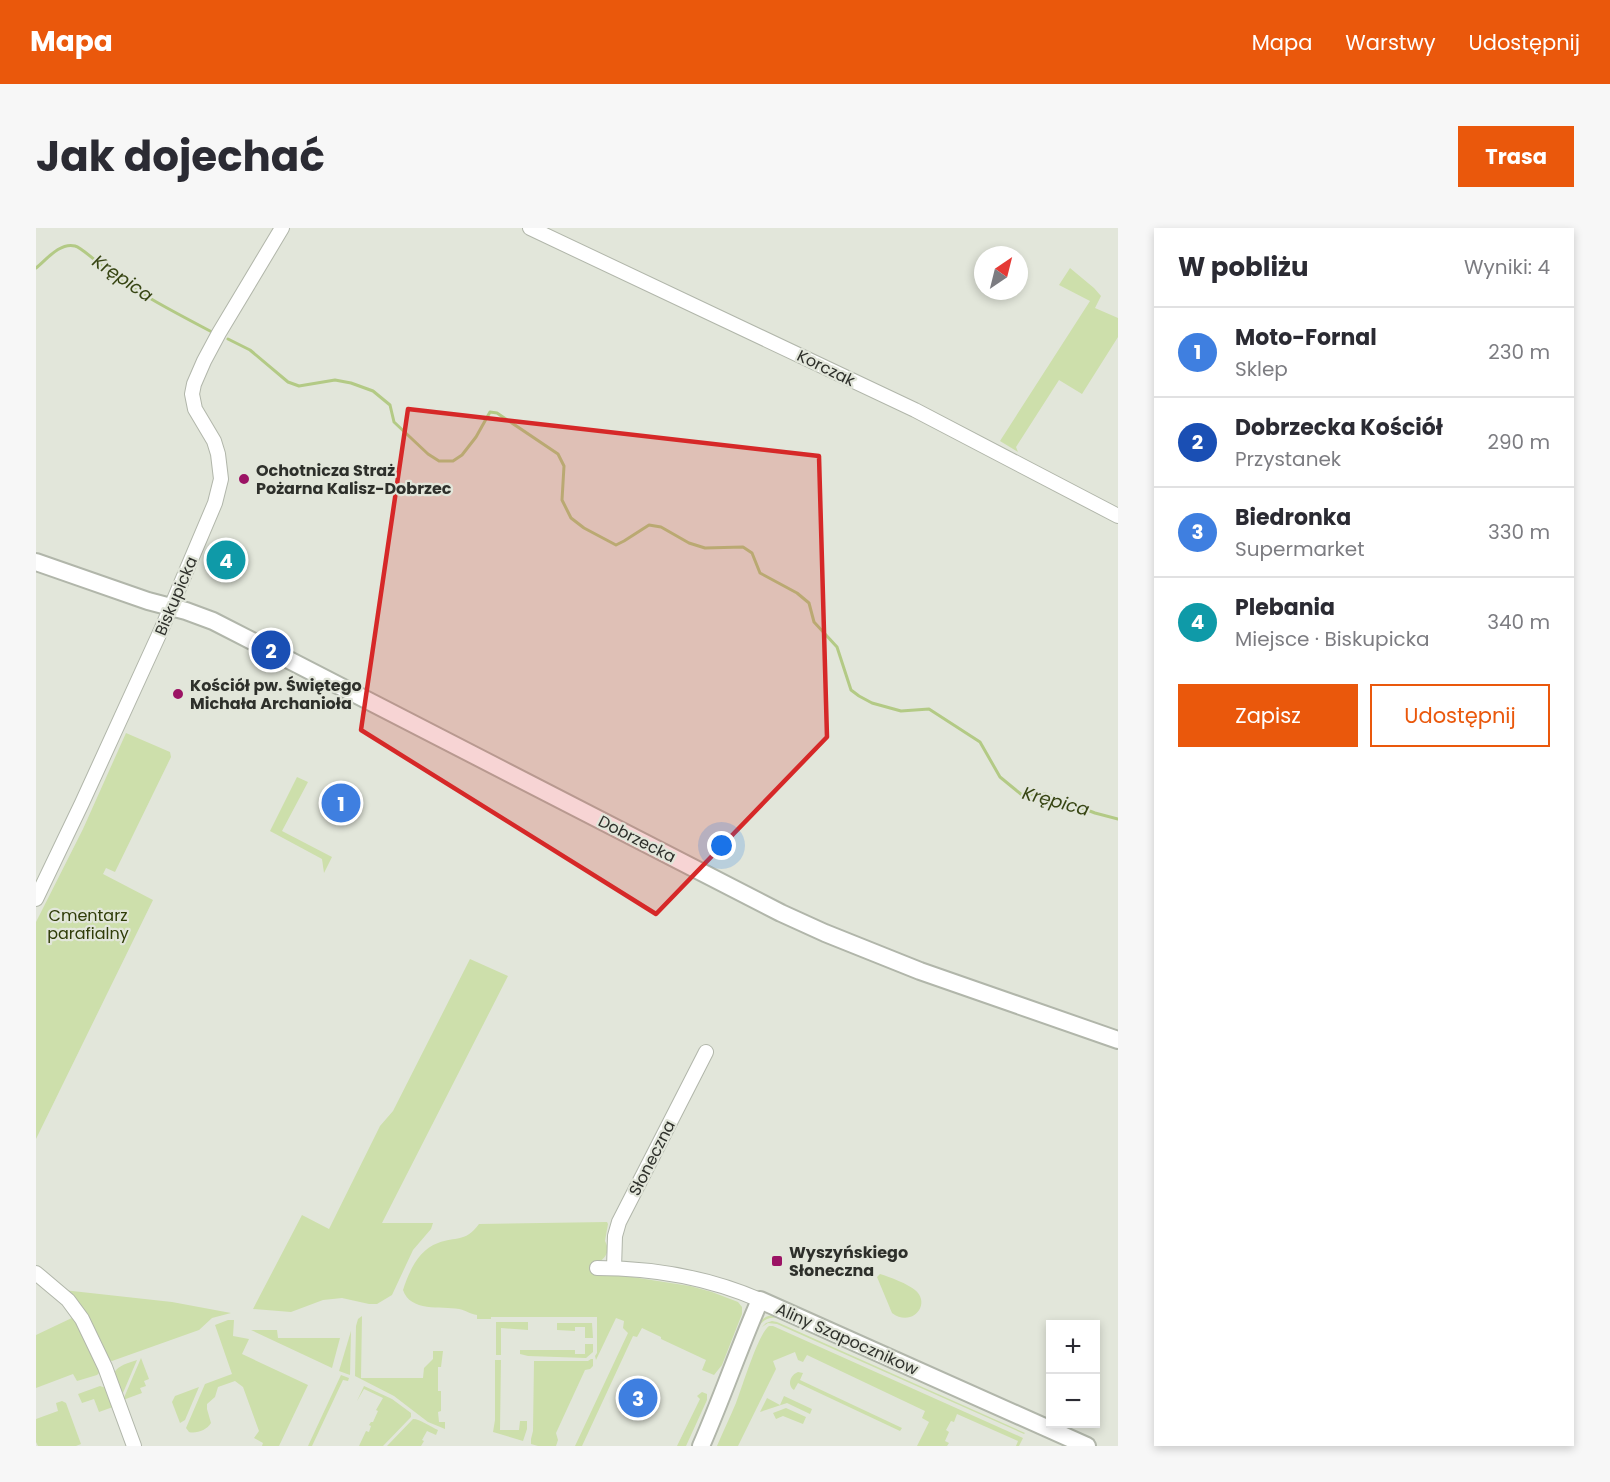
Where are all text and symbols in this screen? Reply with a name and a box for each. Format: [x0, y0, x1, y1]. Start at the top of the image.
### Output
text: Mapa [30, 22, 113, 61]
text: Mapa [1252, 28, 1312, 57]
text: Warstwy [1345, 28, 1436, 57]
text: Udostępnij [1469, 28, 1580, 57]
button: Trasa [1458, 126, 1574, 187]
text: Jak dojechać [36, 127, 325, 186]
north arrow [974, 246, 1028, 300]
water label: Krępica [88, 249, 158, 307]
text: W pobliżu [1178, 249, 1309, 285]
text: Wyniki: 4 [1464, 253, 1550, 281]
text: Moto-Fornal [1235, 322, 1377, 353]
text: 1 [1194, 338, 1201, 366]
text: 230 m [1488, 338, 1550, 366]
street label: Korczak [793, 344, 860, 392]
text: Sklep [1235, 355, 1288, 383]
text: Dobrzecka Kościół [1235, 412, 1443, 443]
text: 2 [1192, 428, 1203, 456]
text: 290 m [1487, 428, 1550, 456]
text: Przystanek [1235, 445, 1341, 473]
place label: Ochotnicza Straż Pożarna Kalisz-Dobrzec [256, 459, 452, 500]
marker: Ochotnicza Straż Pożarna Kalisz-Dobrzec [237, 472, 251, 486]
text: Biedronka [1235, 502, 1351, 533]
text: 3 [1191, 518, 1204, 546]
text: 330 m [1488, 518, 1550, 546]
text: Supermarket [1235, 535, 1364, 563]
pin: 4 [206, 538, 246, 582]
street label: Biskupicka [149, 553, 203, 639]
text: Plebania [1235, 592, 1335, 623]
text: 4 [1191, 608, 1204, 636]
text: 340 m [1487, 608, 1550, 636]
text: Miejsce · Biskupicka [1235, 625, 1430, 653]
pin: 2 [252, 628, 290, 672]
place label: Kościół pw. Świętego Michała Archanioła [190, 674, 362, 715]
button: Zapisz [1178, 684, 1358, 747]
button: Udostępnij [1370, 684, 1550, 747]
marker: Kościół pw. Świętego Michała Archanioła [171, 687, 185, 701]
pin: 1 [322, 780, 360, 826]
water label: Krępica [1020, 780, 1092, 822]
street label: Dobrzecka [594, 810, 680, 868]
your location [707, 831, 736, 860]
park label: Cmentarz parafialny [47, 904, 129, 945]
street label: Słoneczna [623, 1116, 681, 1200]
place label: Wyszyńskiego Słoneczna [789, 1241, 908, 1282]
marker: Wyszyńskiego Słoneczna [770, 1254, 784, 1268]
street label: Aliny Szapocznikow [772, 1297, 922, 1381]
map controls [1046, 1320, 1100, 1428]
button: + [1046, 1320, 1100, 1374]
button: − [1046, 1374, 1100, 1428]
pin: 3 [618, 1376, 658, 1420]

